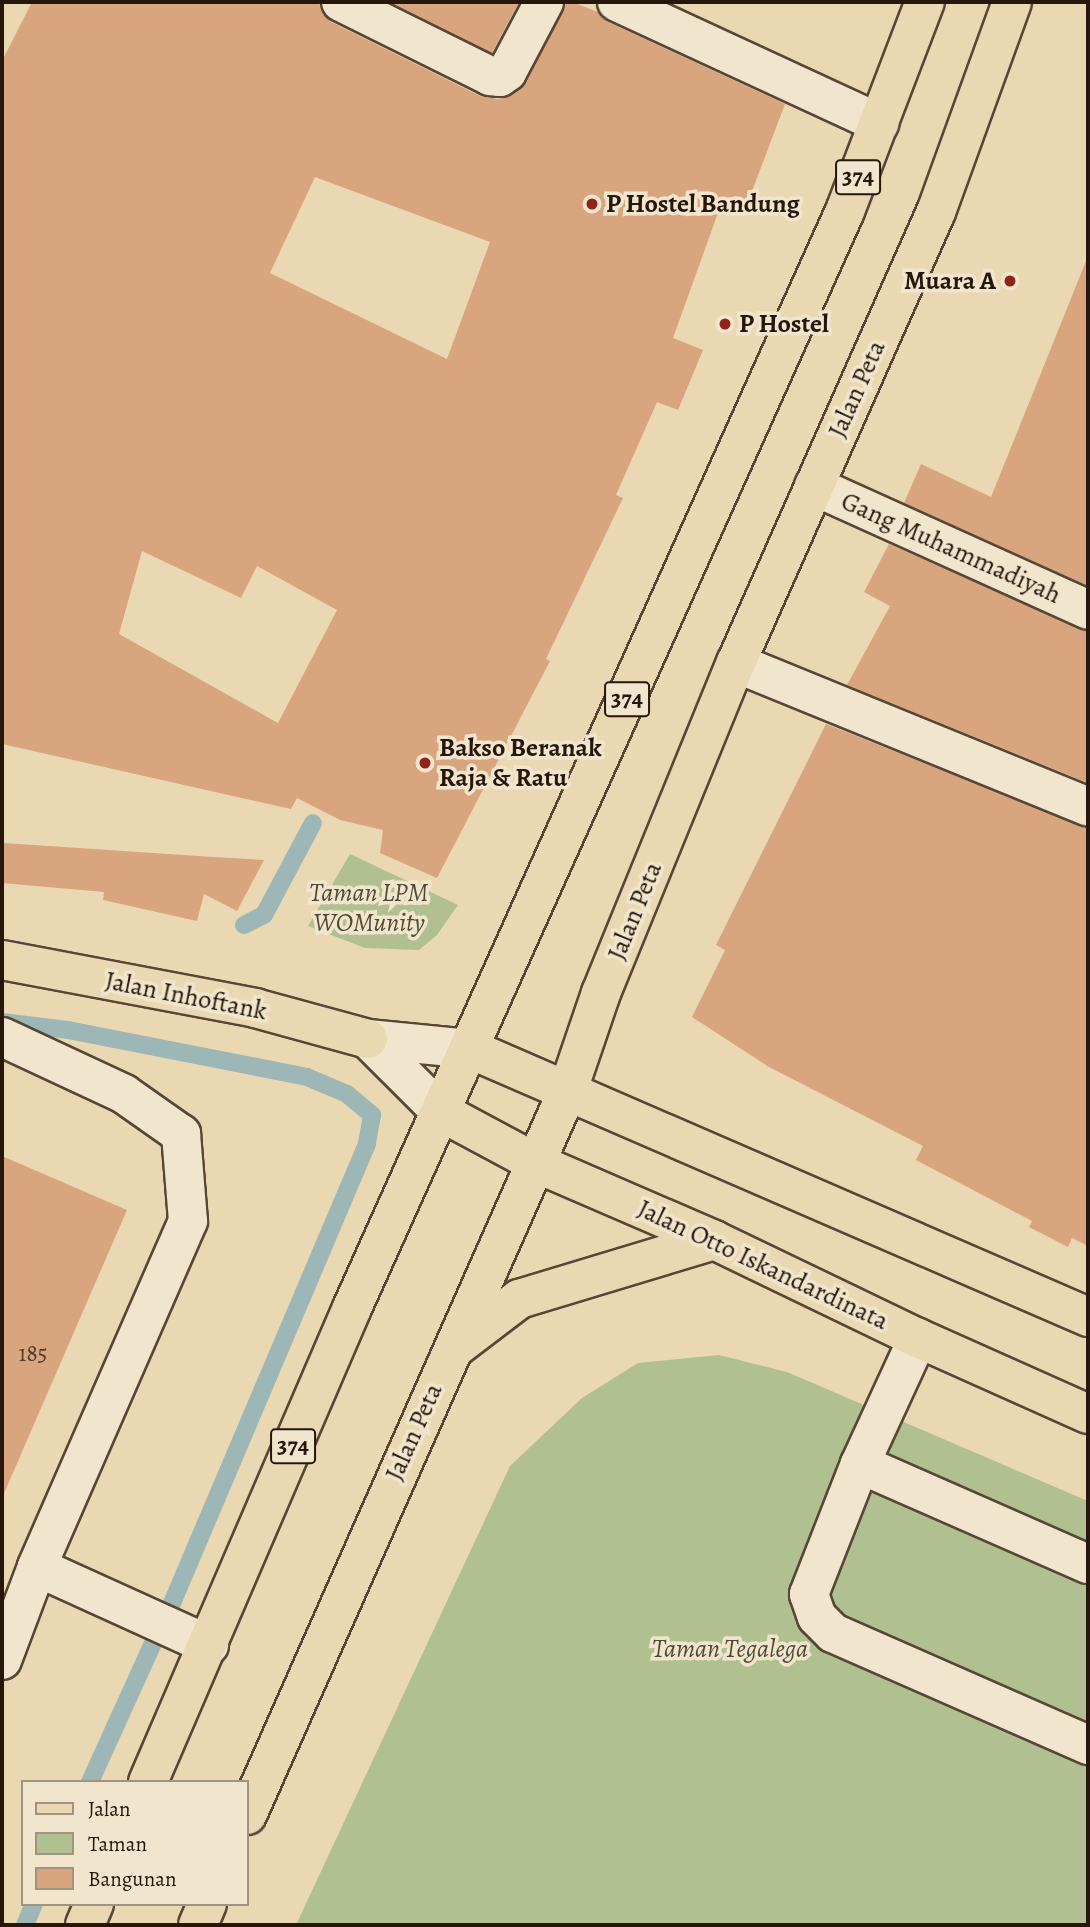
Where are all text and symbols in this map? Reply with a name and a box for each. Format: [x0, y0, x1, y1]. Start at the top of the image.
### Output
road number: 374 [834, 156, 882, 197]
place label: P Hostel Bandung [606, 188, 800, 220]
marker: P Hostel Bandung [584, 196, 600, 212]
place label: Muara A [904, 265, 996, 297]
marker: Muara A [1002, 273, 1018, 289]
place label: P Hostel [739, 308, 829, 340]
marker: P Hostel [717, 316, 733, 332]
street label: Jalan Peta [822, 336, 892, 442]
street label: Gang Muhammadiyah [836, 486, 1066, 610]
road number: 374 [602, 678, 652, 720]
place label: Bakso Beranak Raja & Ratu [439, 732, 602, 794]
marker: Bakso Beranak Raja & Ratu [417, 755, 433, 771]
street label: Jalan Peta [601, 857, 669, 965]
park label: Taman LPM WOMunity [309, 877, 429, 938]
street label: Jalan Inhoftank [102, 965, 270, 1027]
street label: Jalan Otto Iskandardinata [633, 1193, 893, 1337]
house number: 185 [19, 1340, 47, 1368]
street label: Jalan Peta [379, 1379, 449, 1485]
road number: 374 [268, 1426, 318, 1466]
park label: Taman Tegalega [652, 1633, 808, 1665]
legend [21, 1780, 248, 1906]
text: Jalan [88, 1795, 130, 1823]
text: Taman [88, 1830, 147, 1858]
text: Bangunan [88, 1865, 177, 1893]

